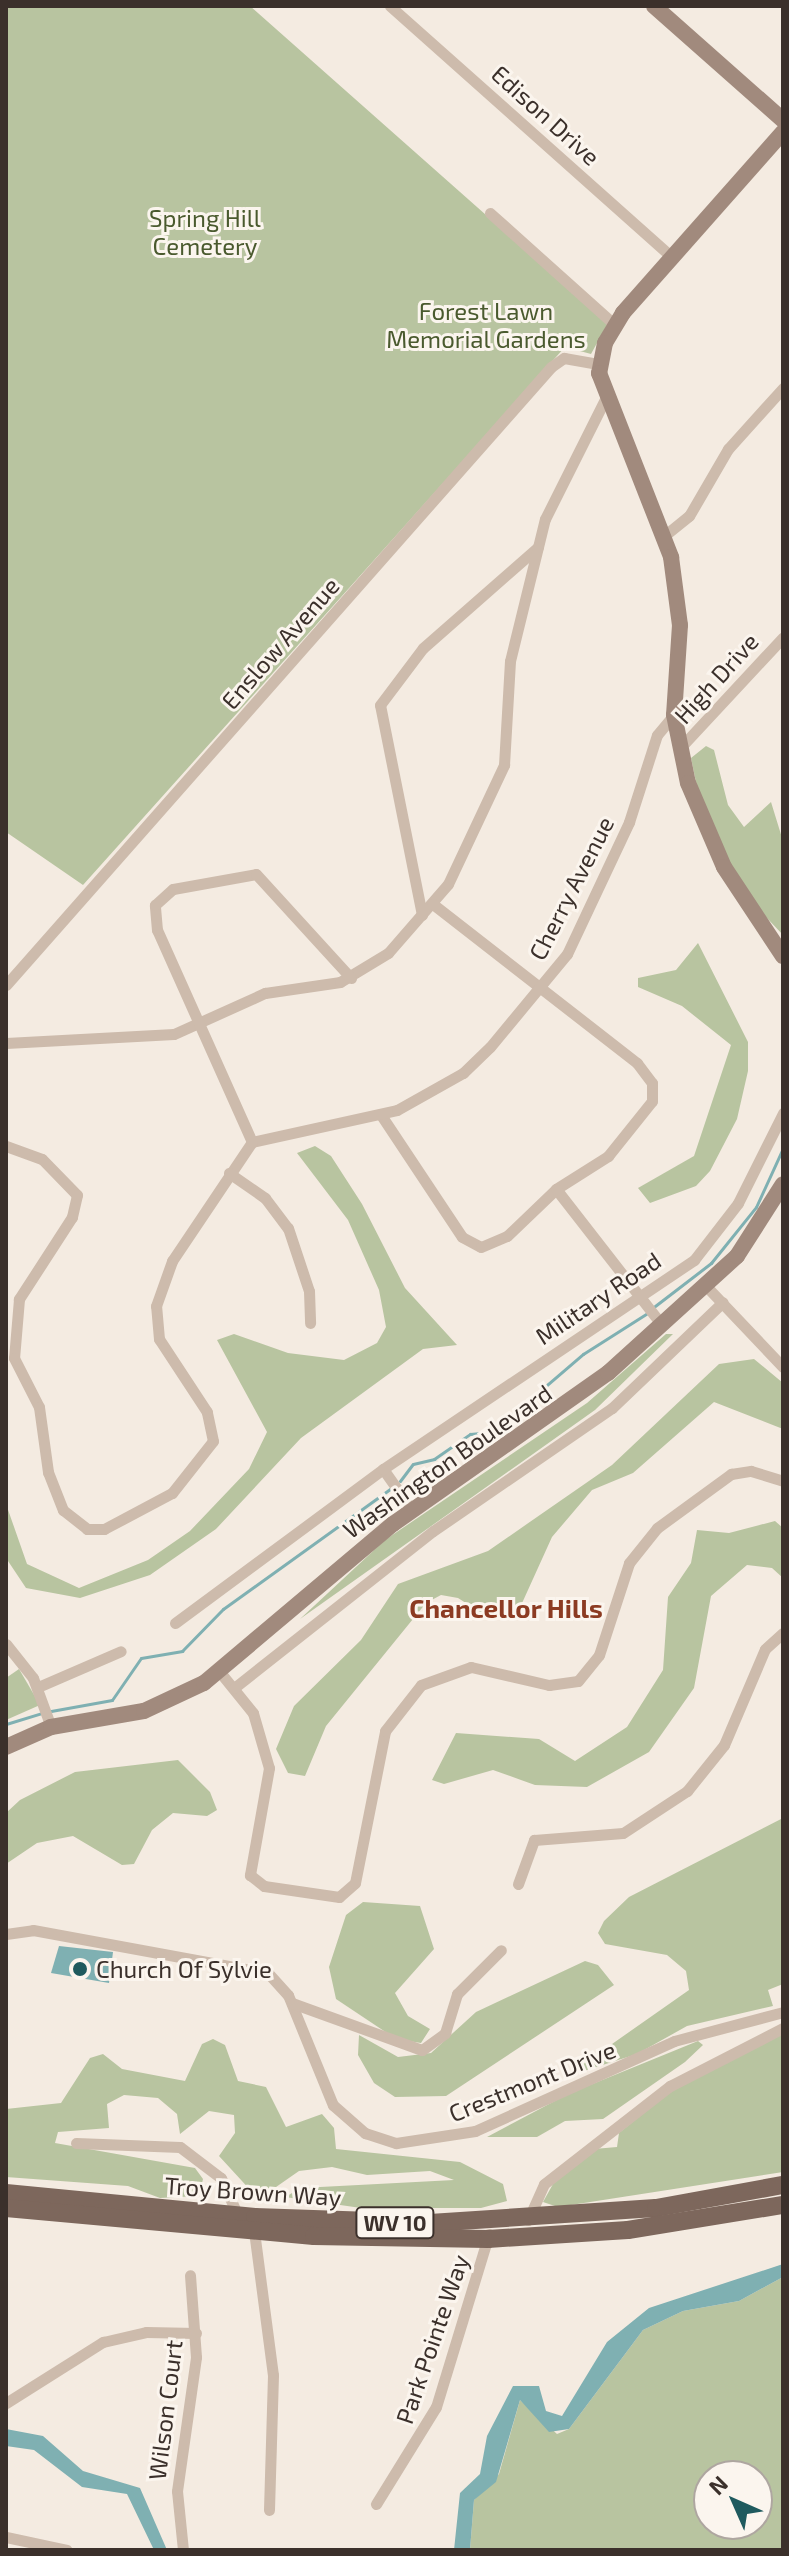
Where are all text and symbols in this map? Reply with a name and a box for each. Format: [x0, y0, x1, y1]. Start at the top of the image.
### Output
street label: Edison Drive [486, 59, 606, 171]
park label: Spring Hill Cemetery [149, 204, 261, 260]
park label: Forest Lawn Memorial Gardens [386, 297, 586, 353]
street label: Enslow Avenue [215, 571, 345, 715]
street label: High Drive [668, 627, 764, 729]
street label: Cherry Avenue [522, 811, 620, 965]
street label: Military Road [530, 1245, 666, 1351]
street label: Washington Boulevard [337, 1378, 557, 1544]
district label: Chancellor Hills [409, 1592, 603, 1624]
place label: Church Of Sylvie [96, 1955, 272, 1983]
marker: Church Of Sylvie [71, 1960, 89, 1978]
street label: Crestmont Drive [444, 2034, 620, 2128]
street label: Troy Brown Way [163, 2170, 343, 2212]
road number: WV 10 [355, 2205, 435, 2241]
street label: Park Pointe Way [389, 2250, 475, 2428]
street label: Wilson Court [142, 2338, 188, 2482]
north arrow [693, 2460, 773, 2540]
text: N [703, 2470, 732, 2499]

